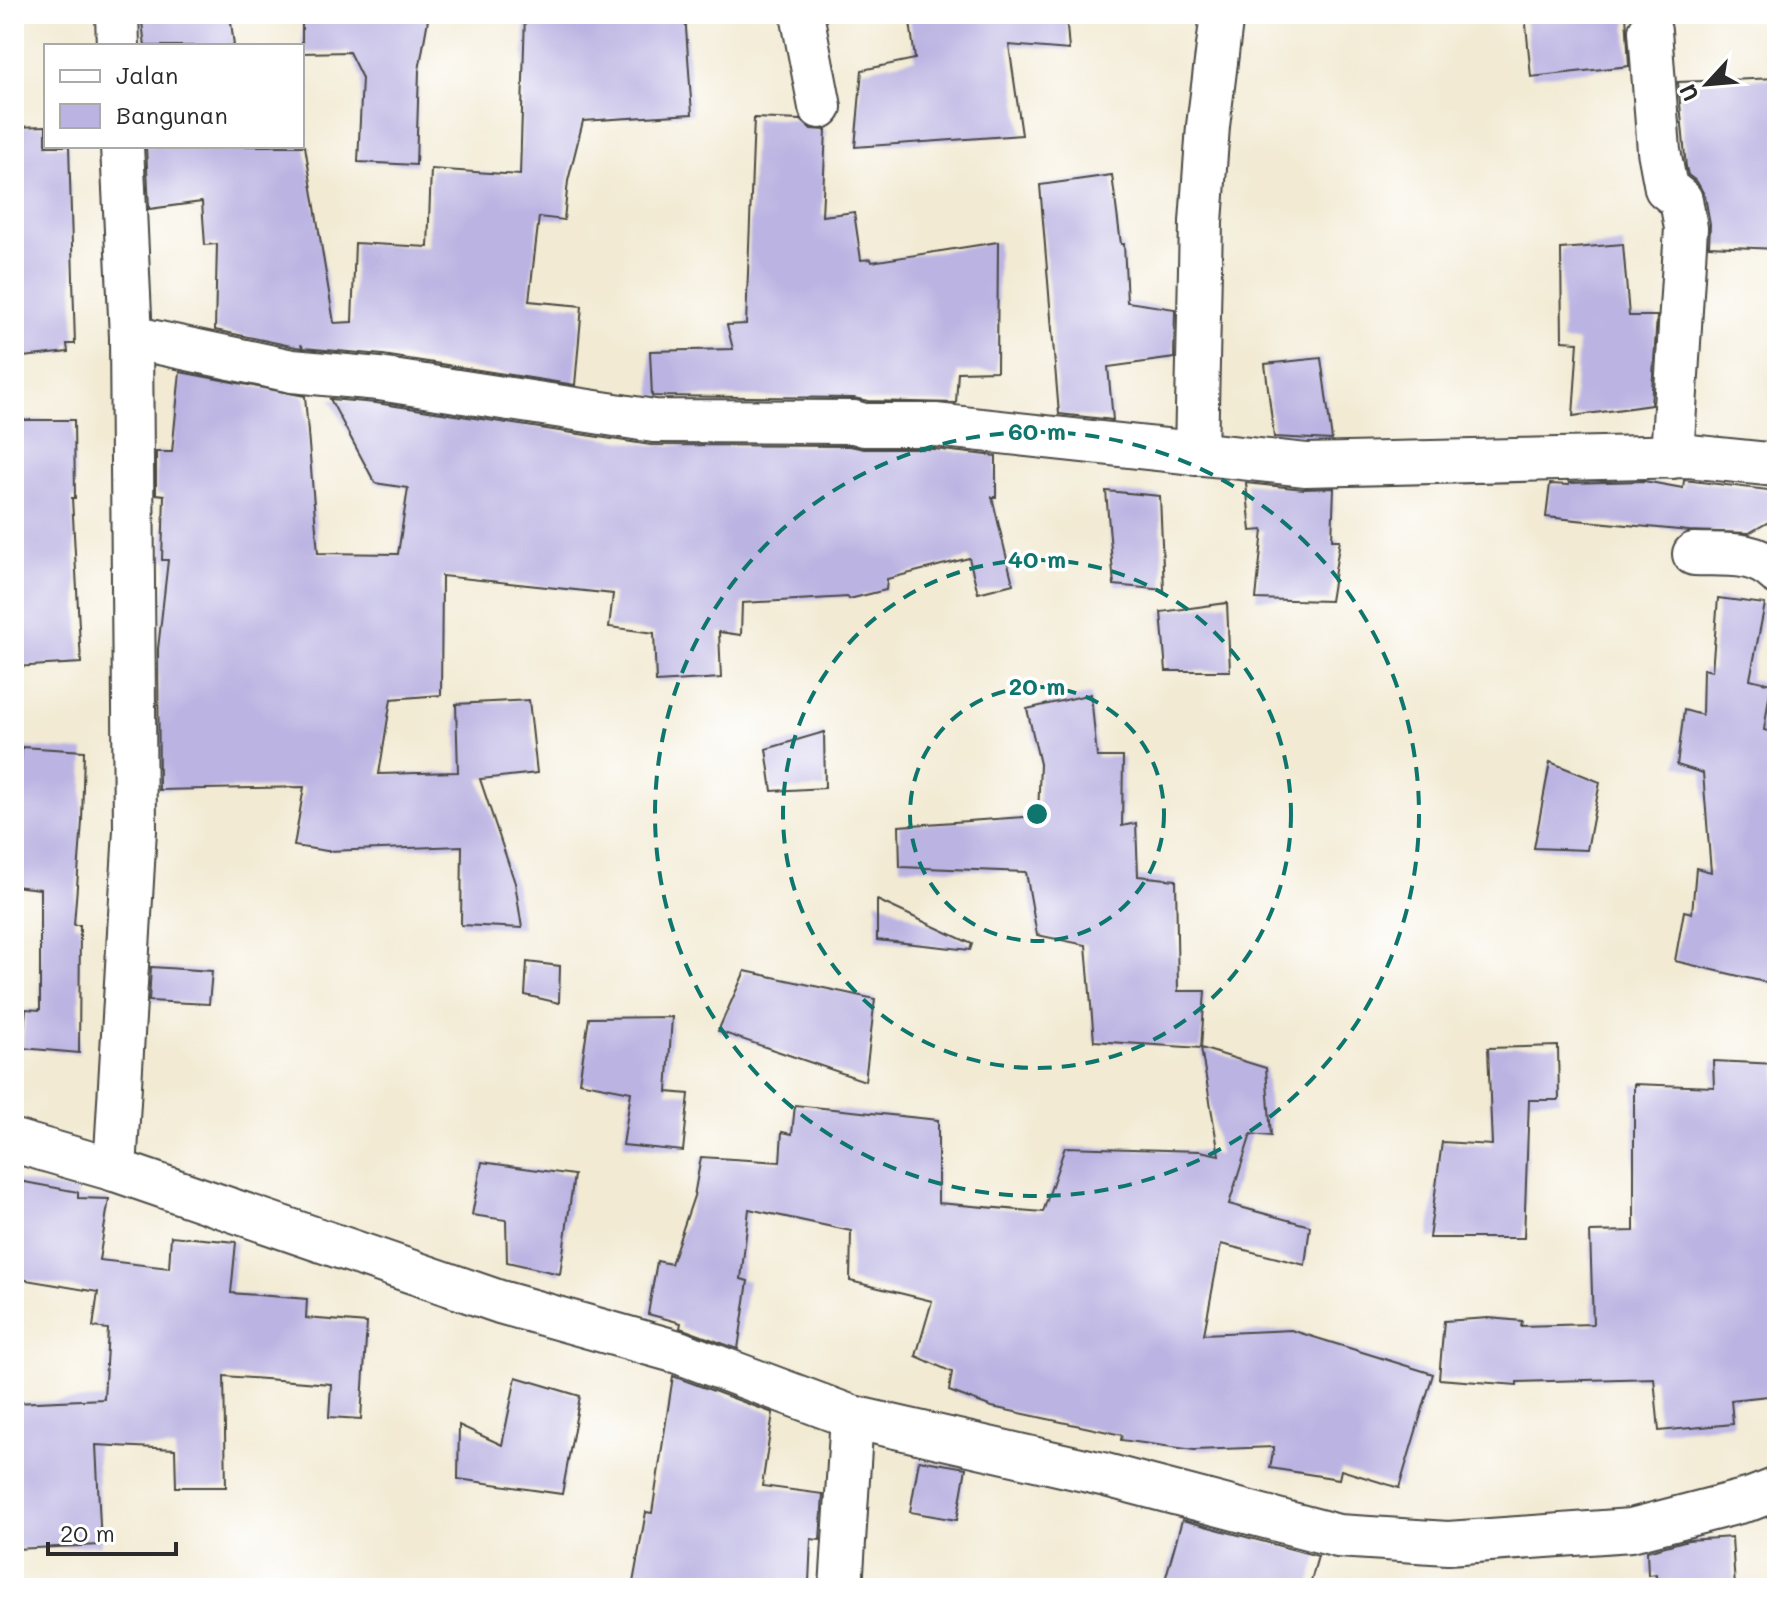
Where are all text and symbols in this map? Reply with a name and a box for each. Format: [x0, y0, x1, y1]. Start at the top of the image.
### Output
legend [44, 44, 304, 148]
north arrow [1667, 44, 1747, 124]
text: Jalan [116, 59, 178, 90]
text: U [1672, 80, 1705, 106]
text: Bangunan [116, 99, 228, 130]
text: 60 m [1008, 415, 1066, 446]
text: 40 m [1008, 543, 1066, 574]
text: 20 m [1009, 670, 1065, 701]
centre of rings [1023, 800, 1051, 828]
scale bar [48, 1506, 176, 1556]
text: 20 m [60, 1517, 115, 1548]

